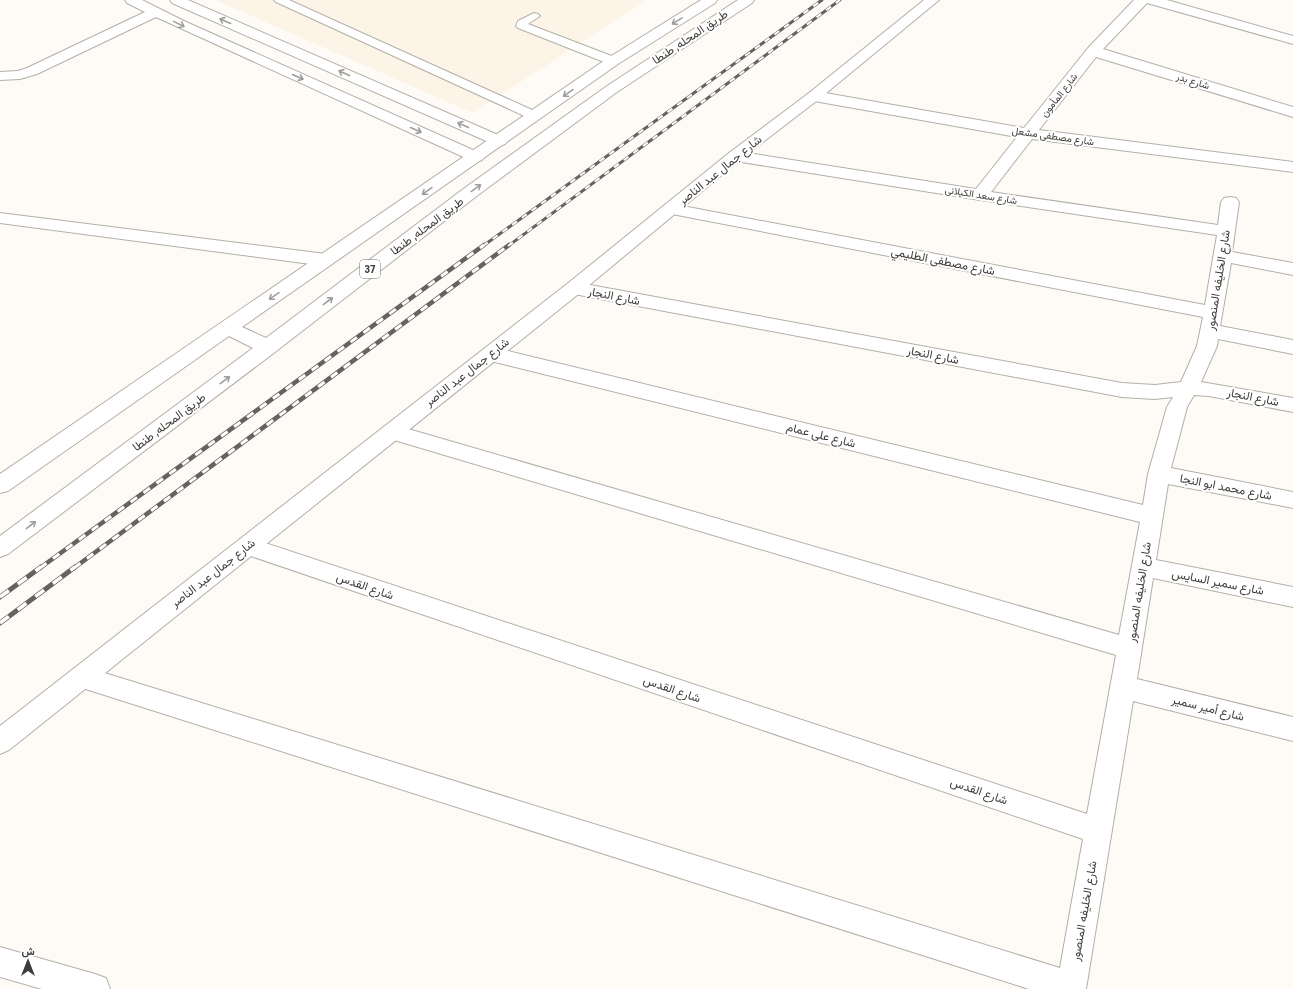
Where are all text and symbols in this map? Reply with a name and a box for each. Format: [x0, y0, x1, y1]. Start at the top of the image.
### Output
street label: طريق المحله, طنطا [650, 7, 731, 68]
one-way arrow [220, 17, 232, 24]
one-way arrow [671, 17, 682, 25]
one-way arrow [172, 21, 184, 28]
one-way arrow [339, 69, 351, 76]
street label: شارع بدر [1174, 70, 1211, 92]
street label: شارع المأمون [1039, 71, 1080, 120]
one-way arrow [291, 74, 303, 81]
one-way arrow [563, 89, 574, 97]
one-way arrow [458, 121, 470, 128]
street label: شارع مصطفى مشعل [1011, 125, 1095, 148]
one-way arrow [410, 127, 422, 134]
street label: شارع جمال عبد الناصر [675, 132, 766, 210]
one-way arrow [470, 184, 481, 192]
street label: شارع سعد الكيلانى [944, 184, 1018, 207]
one-way arrow [422, 187, 433, 195]
street label: طريق المحله, طنطا [388, 194, 467, 259]
street label: شارع الخليفه المنصور [1203, 229, 1235, 332]
street label: شارع مصطفى الطليمي [889, 244, 996, 281]
road number: 37 [360, 260, 380, 278]
street label: شارع النجار [585, 284, 641, 310]
one-way arrow [268, 292, 279, 300]
one-way arrow [323, 297, 334, 305]
street label: شارع جمال عبد الناصر [421, 335, 513, 411]
street label: شارع النجار [904, 343, 960, 369]
one-way arrow [219, 376, 230, 384]
street label: شارع النجار [1224, 385, 1280, 411]
street label: طريق المحله, طنطا [130, 390, 209, 455]
street label: شارع على عمام [784, 420, 857, 452]
street label: شارع محمد ابو النجا [1178, 471, 1273, 505]
one-way arrow [26, 521, 37, 529]
street label: شارع جمال عبد الناصر [167, 536, 259, 612]
street label: شارع الخليفه المنصور [1124, 541, 1156, 644]
street label: شارع سمير السايس [1170, 566, 1265, 600]
street label: شارع القدس [334, 570, 395, 604]
street label: شارع القدس [641, 673, 702, 707]
street label: شارع أمير سمير [1169, 692, 1246, 726]
street label: شارع القدس [948, 775, 1009, 809]
street label: شارع الخليفه المنصور [1068, 860, 1102, 963]
north arrow [8, 941, 48, 981]
text: ش [21, 945, 35, 958]

